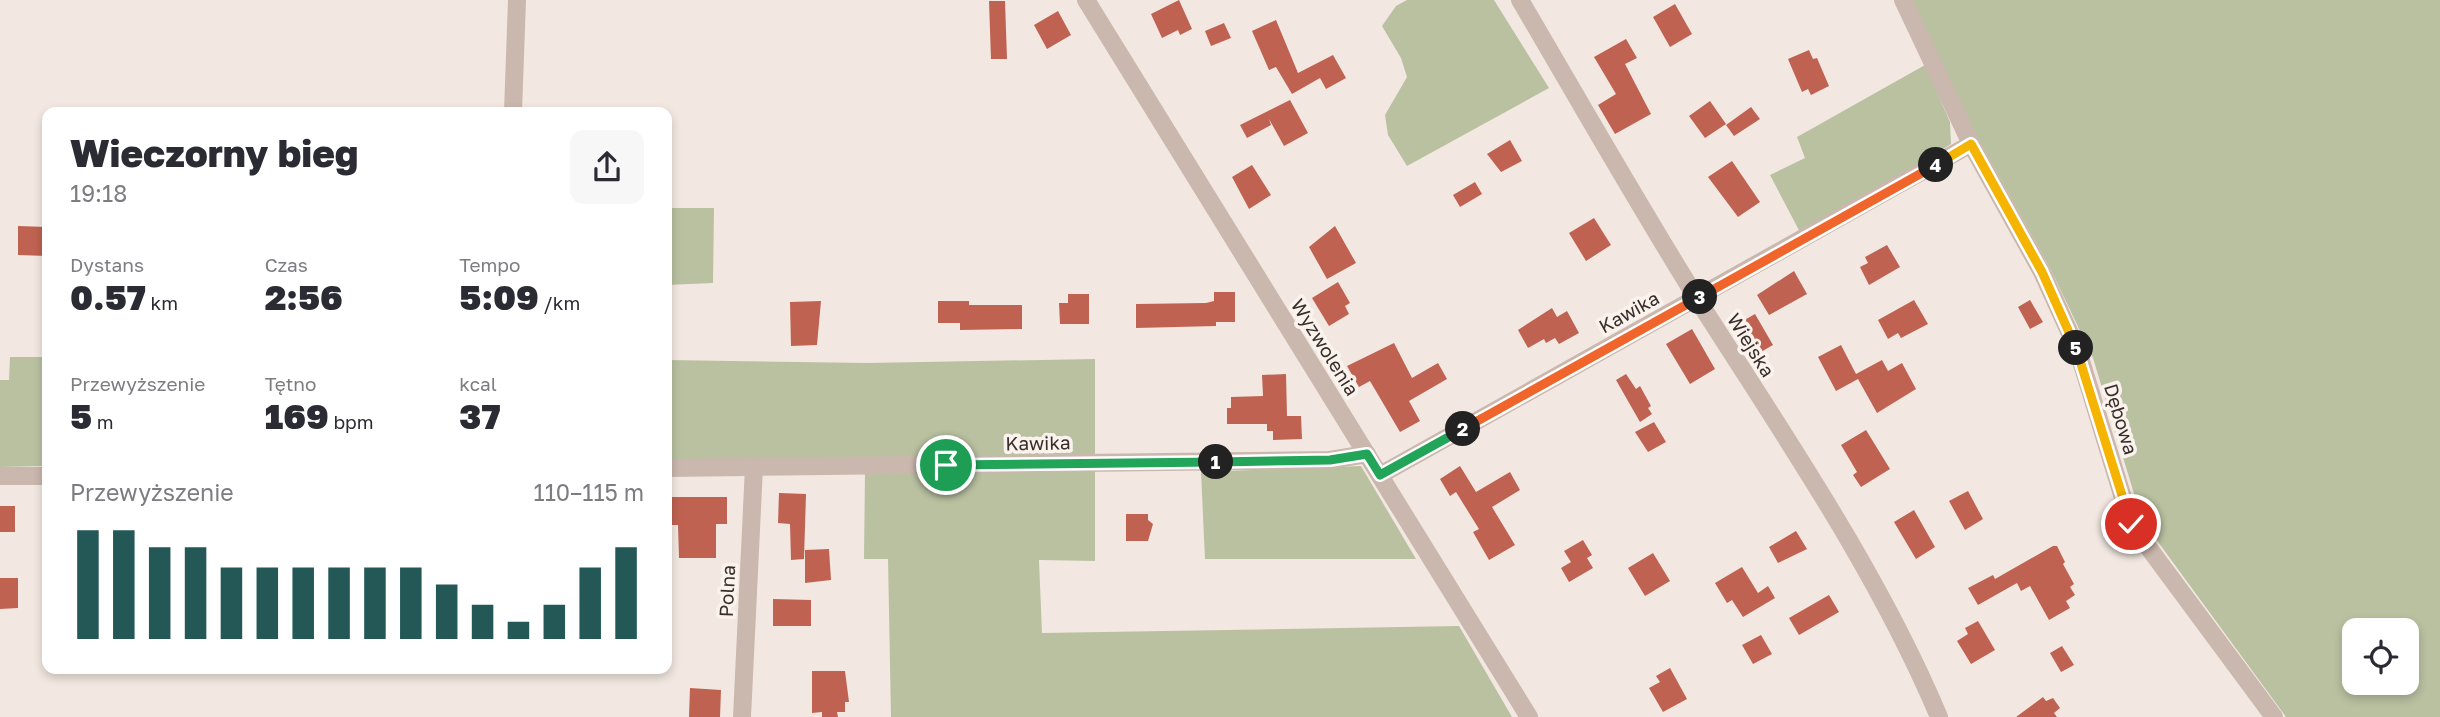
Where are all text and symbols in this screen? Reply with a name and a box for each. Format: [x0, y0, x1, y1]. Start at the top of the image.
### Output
text: Wieczorny bieg [70, 130, 358, 175]
button: share [570, 130, 644, 204]
pin: 4 [1918, 148, 1954, 182]
text: 4 [1930, 153, 1941, 176]
text: 19:18 [70, 179, 127, 207]
text: Dystans [70, 253, 144, 276]
text: Czas [265, 253, 308, 276]
text: Tempo [459, 253, 520, 276]
text: 0.57 [70, 276, 146, 318]
text: 2:56 [265, 276, 343, 318]
text: 5:09 [459, 276, 539, 318]
pin: 3 [1682, 280, 1718, 314]
text: 3 [1694, 285, 1705, 308]
street label: Kawika [1595, 286, 1663, 337]
text: km [146, 291, 178, 314]
text: /km [539, 291, 580, 314]
street label: Wyzwolenia [1287, 294, 1364, 399]
street label: Wiejska [1723, 309, 1780, 381]
pin: 5 [2058, 330, 2094, 366]
text: 5 [2070, 336, 2081, 359]
text: Przewyższenie [70, 372, 205, 395]
text: Tętno [265, 372, 316, 395]
text: kcal [459, 372, 497, 395]
street label: Dębowa [2100, 381, 2143, 457]
text: 5 [70, 395, 92, 437]
text: 169 [265, 395, 329, 437]
text: 37 [459, 395, 501, 437]
text: m [92, 410, 114, 433]
text: bpm [329, 410, 374, 433]
pin: 2 [1446, 412, 1480, 446]
text: 2 [1457, 417, 1468, 440]
street label: Kawika [1005, 430, 1071, 455]
pin [916, 435, 976, 495]
pin: 1 [1198, 444, 1234, 480]
icon: arrive [927, 446, 965, 484]
text: 1 [1211, 450, 1220, 473]
text: Przewyższenie [70, 478, 234, 506]
text: 110–115 m [533, 478, 644, 506]
pin [2101, 494, 2161, 554]
icon: check [2112, 505, 2150, 543]
street label: Polna [714, 564, 739, 618]
map controls [2342, 618, 2419, 695]
button: locate [2342, 618, 2419, 695]

